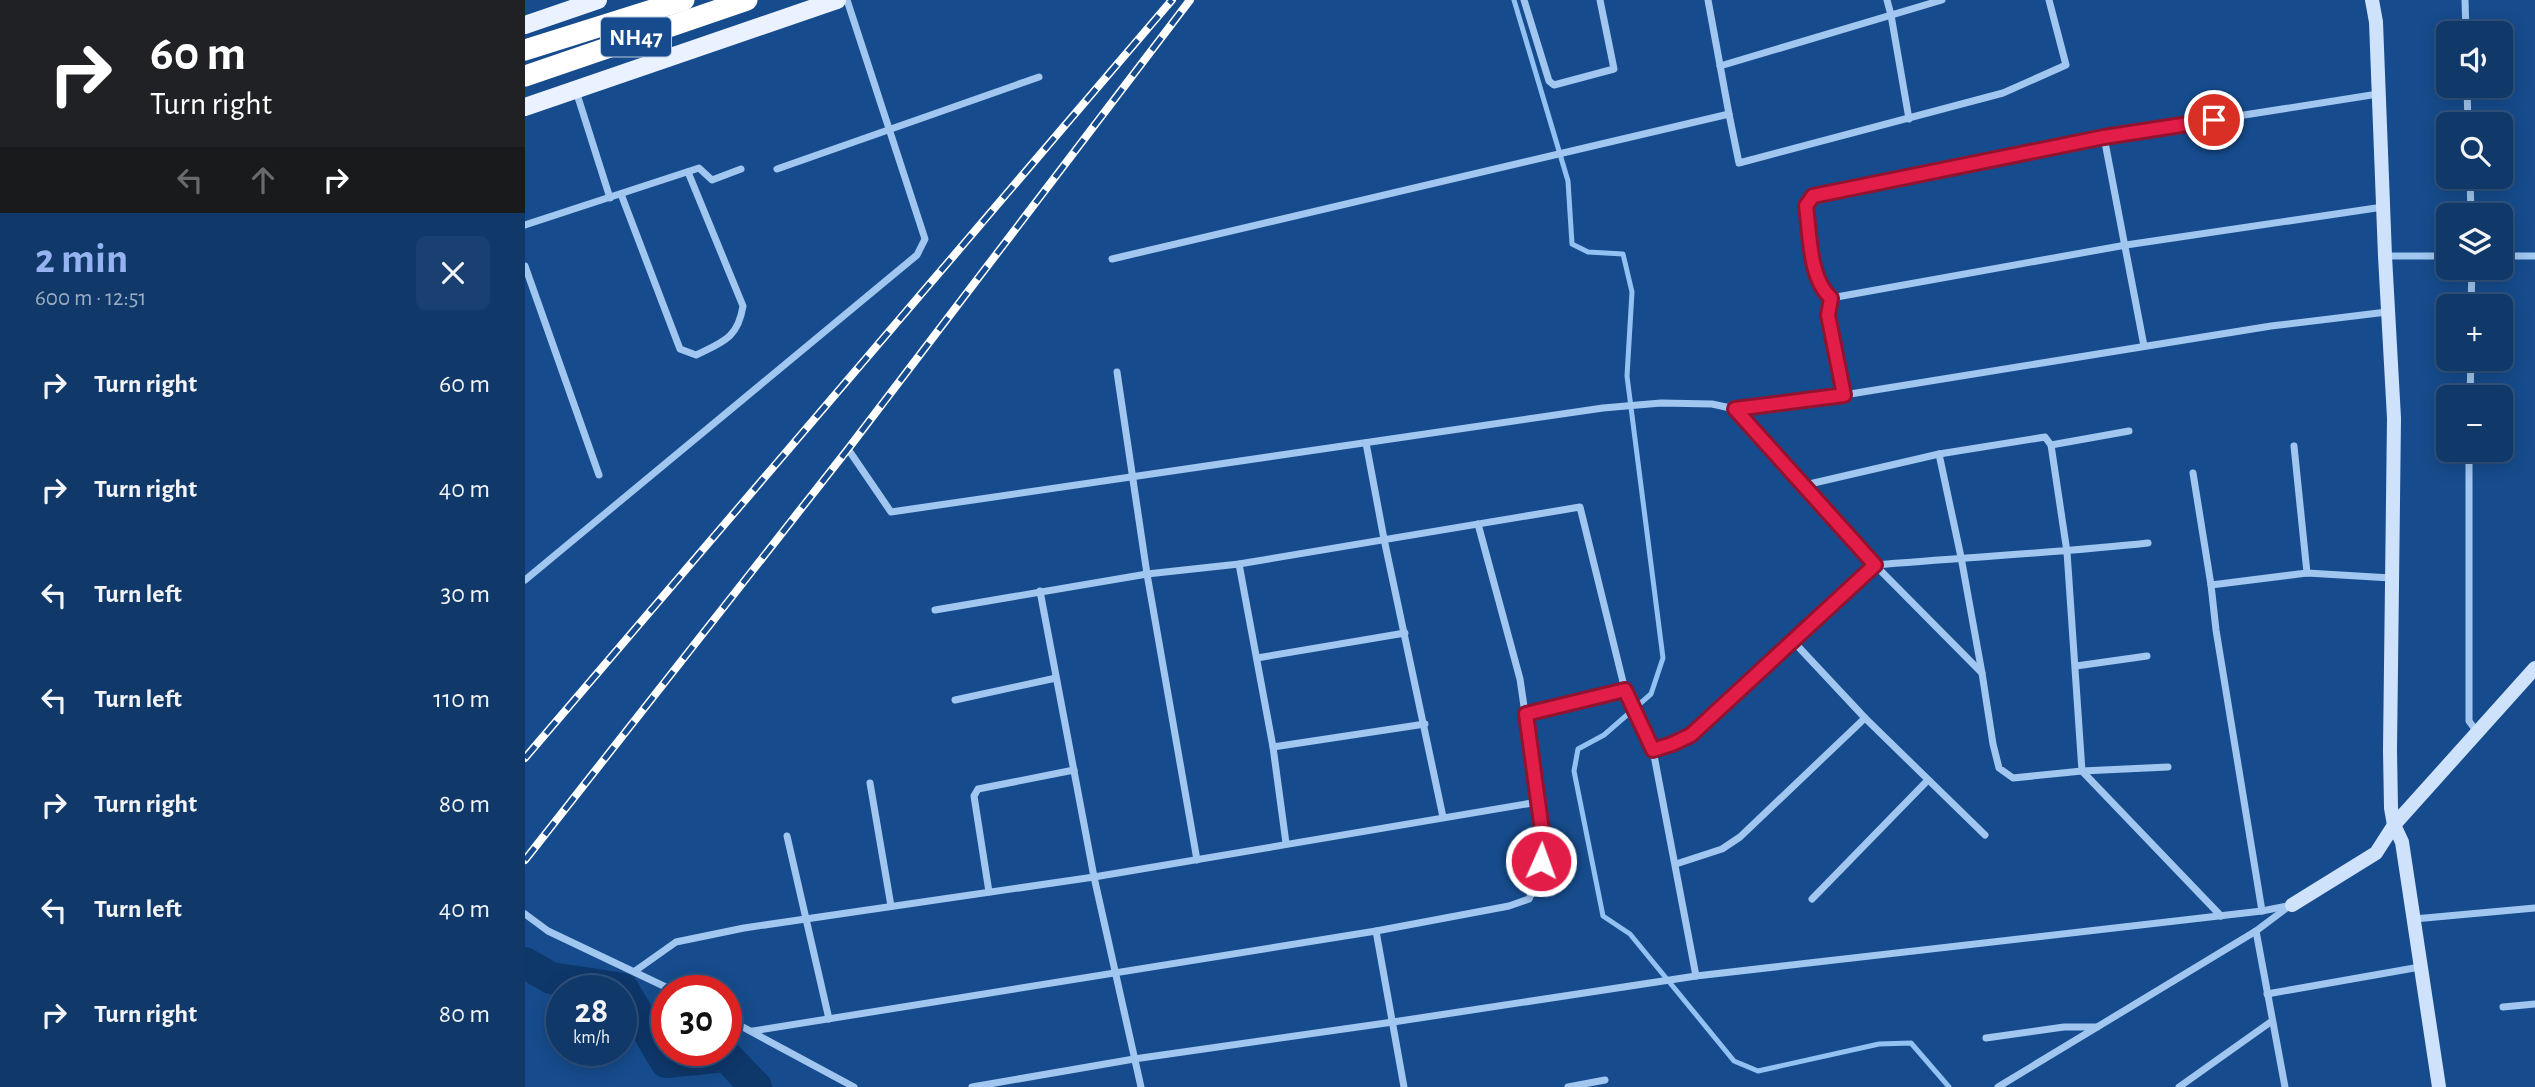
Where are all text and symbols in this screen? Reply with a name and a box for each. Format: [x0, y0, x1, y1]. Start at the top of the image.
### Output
road number: NH47 [601, 18, 671, 56]
map controls [2436, 21, 2513, 462]
button: sound [2436, 21, 2513, 98]
icon: right [35, 28, 126, 119]
text: 60 m [150, 30, 246, 79]
text: Turn right [150, 88, 272, 120]
pin [2184, 90, 2244, 150]
icon: arrive [2195, 101, 2233, 139]
button: search [2436, 112, 2513, 189]
icon: left [171, 161, 209, 199]
icon: ahead [244, 161, 282, 199]
icon: right [317, 161, 355, 199]
button: layers [2436, 203, 2513, 280]
button: close [416, 236, 490, 310]
text: 2 min [35, 238, 128, 280]
text: 600 m · 12:51 [35, 287, 146, 310]
button: + [2436, 294, 2513, 371]
icon: right [35, 366, 73, 404]
text: Turn right [94, 371, 197, 397]
text: 60 m [439, 371, 490, 397]
button: − [2436, 385, 2513, 462]
icon: right [35, 471, 73, 509]
text: Turn right [94, 476, 197, 502]
text: 40 m [439, 476, 490, 502]
icon: left [35, 576, 73, 614]
text: Turn left [94, 581, 182, 607]
text: 30 m [440, 581, 490, 607]
icon: left [35, 681, 73, 719]
text: Turn left [94, 686, 182, 712]
text: 110 m [433, 686, 490, 712]
icon: right [35, 786, 73, 824]
text: Turn right [94, 791, 197, 817]
text: 80 m [439, 791, 490, 817]
position arrow [1504, 824, 1578, 898]
icon: left [35, 891, 73, 929]
text: Turn left [94, 896, 182, 922]
text: 40 m [439, 896, 490, 922]
speed limit sign: 30 [651, 975, 742, 1066]
text: 28 [575, 994, 608, 1029]
icon: right [35, 996, 73, 1034]
text: Turn right [94, 1001, 197, 1027]
text: 80 m [439, 1001, 490, 1027]
text: km/h [573, 1029, 610, 1047]

